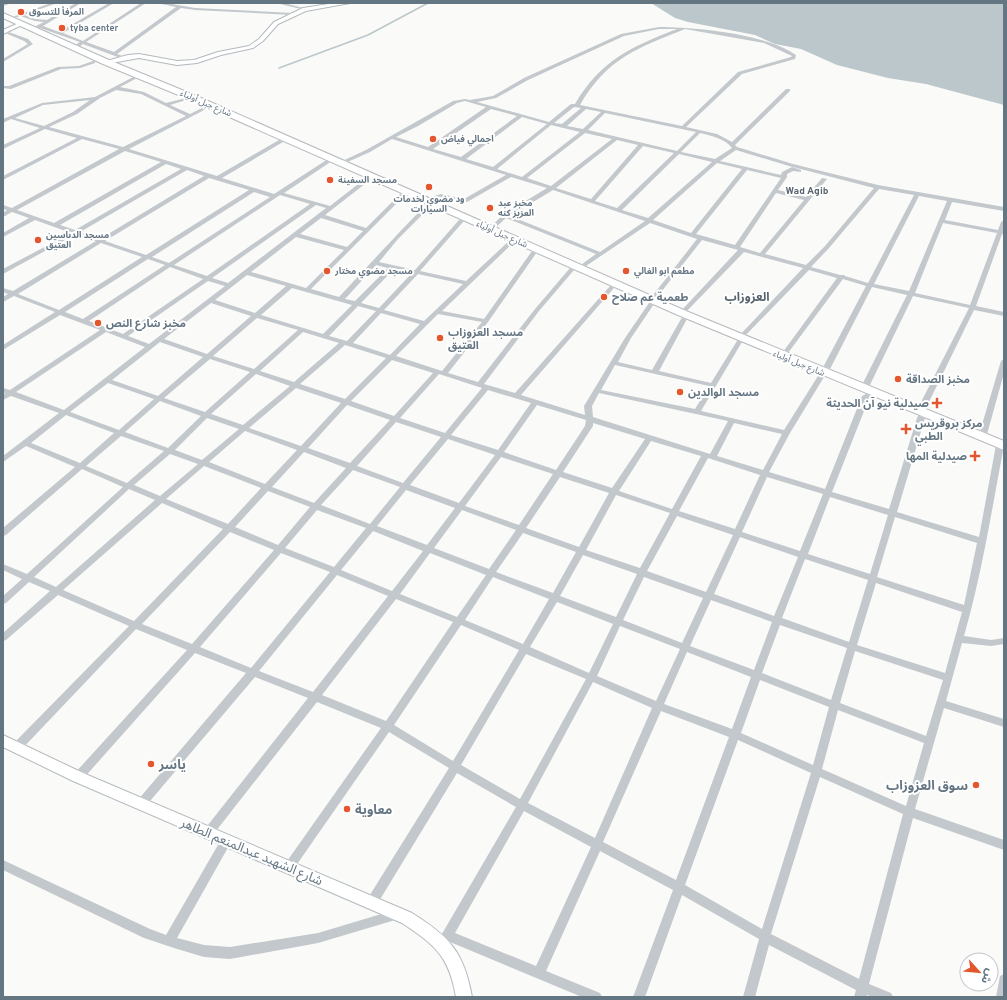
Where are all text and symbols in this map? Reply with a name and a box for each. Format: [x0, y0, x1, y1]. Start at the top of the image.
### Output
place label: المرفأ للتسوق [29, 6, 84, 18]
marker: المرفأ للتسوق [16, 7, 26, 17]
marker: tyba center [57, 23, 67, 33]
place label: tyba center [70, 23, 119, 34]
street label: شارع جبل أولياء [178, 87, 234, 120]
marker: اجمالي فياض [428, 134, 438, 144]
place label: اجمالي فياض [441, 134, 494, 147]
marker: مسجد السفينة [325, 175, 335, 185]
place label: مسجد السفينة [338, 175, 397, 186]
marker: ود مضوي لخدمات السيارات [424, 182, 434, 192]
district label: Wad Agib [786, 185, 829, 198]
place label: ود مضوي لخدمات السيارات [393, 194, 465, 215]
place label: مخبز عبد العزيز كنه [498, 198, 534, 219]
marker: مخبز عبد العزيز كنه [485, 203, 495, 213]
street label: شارع جبل أولياء [474, 217, 530, 252]
place label: مسجد الدباسين العتيق [46, 230, 109, 251]
marker: مسجد الدباسين العتيق [33, 235, 43, 245]
marker: مسجد مضوي مختار [322, 266, 332, 276]
place label: مسجد مضوي مختار [334, 266, 413, 279]
marker: مطعم ابو الغالي [621, 266, 631, 276]
place label: مطعم ابو الغالي [634, 266, 694, 279]
district label: العزوزاب [724, 290, 770, 306]
place label: طعمية عم صلاح [612, 291, 688, 306]
marker: طعمية عم صلاح [599, 292, 609, 302]
place label: مخبز شارع النص [106, 317, 186, 331]
marker: مخبز شارع النص [93, 318, 103, 328]
place label: مسجد العزوزاب العتيق [448, 326, 523, 353]
marker: مسجد العزوزاب العتيق [435, 333, 445, 343]
street label: شارع جبل أولياء [771, 347, 827, 380]
place label: مخبز الصداقة [906, 373, 970, 387]
marker: مخبز الصداقة [893, 374, 903, 384]
place label: مسجد الوالدين [688, 386, 759, 400]
marker: مسجد الوالدين [675, 387, 685, 397]
place label: صيدلية نيو آن الحديثة [826, 397, 929, 411]
marker: صيدلية نيو آن الحديثة [932, 398, 942, 408]
place label: مركز بروقريس الطبي [915, 417, 982, 446]
marker: مركز بروقريس الطبي [900, 423, 912, 435]
place label: صيدلية المها [906, 450, 967, 464]
marker: صيدلية المها [970, 451, 980, 461]
place label: ياسر [158, 758, 186, 774]
marker: ياسر [146, 759, 156, 769]
place label: سوق العزوزاب [886, 779, 968, 795]
marker: سوق العزوزاب [971, 780, 981, 790]
place label: معاوية [355, 803, 392, 819]
marker: معاوية [342, 804, 352, 814]
street label: شارع الشهيد عبدالمنعم الطاهر [176, 815, 325, 891]
north arrow [959, 952, 999, 992]
text: ش [977, 966, 997, 986]

